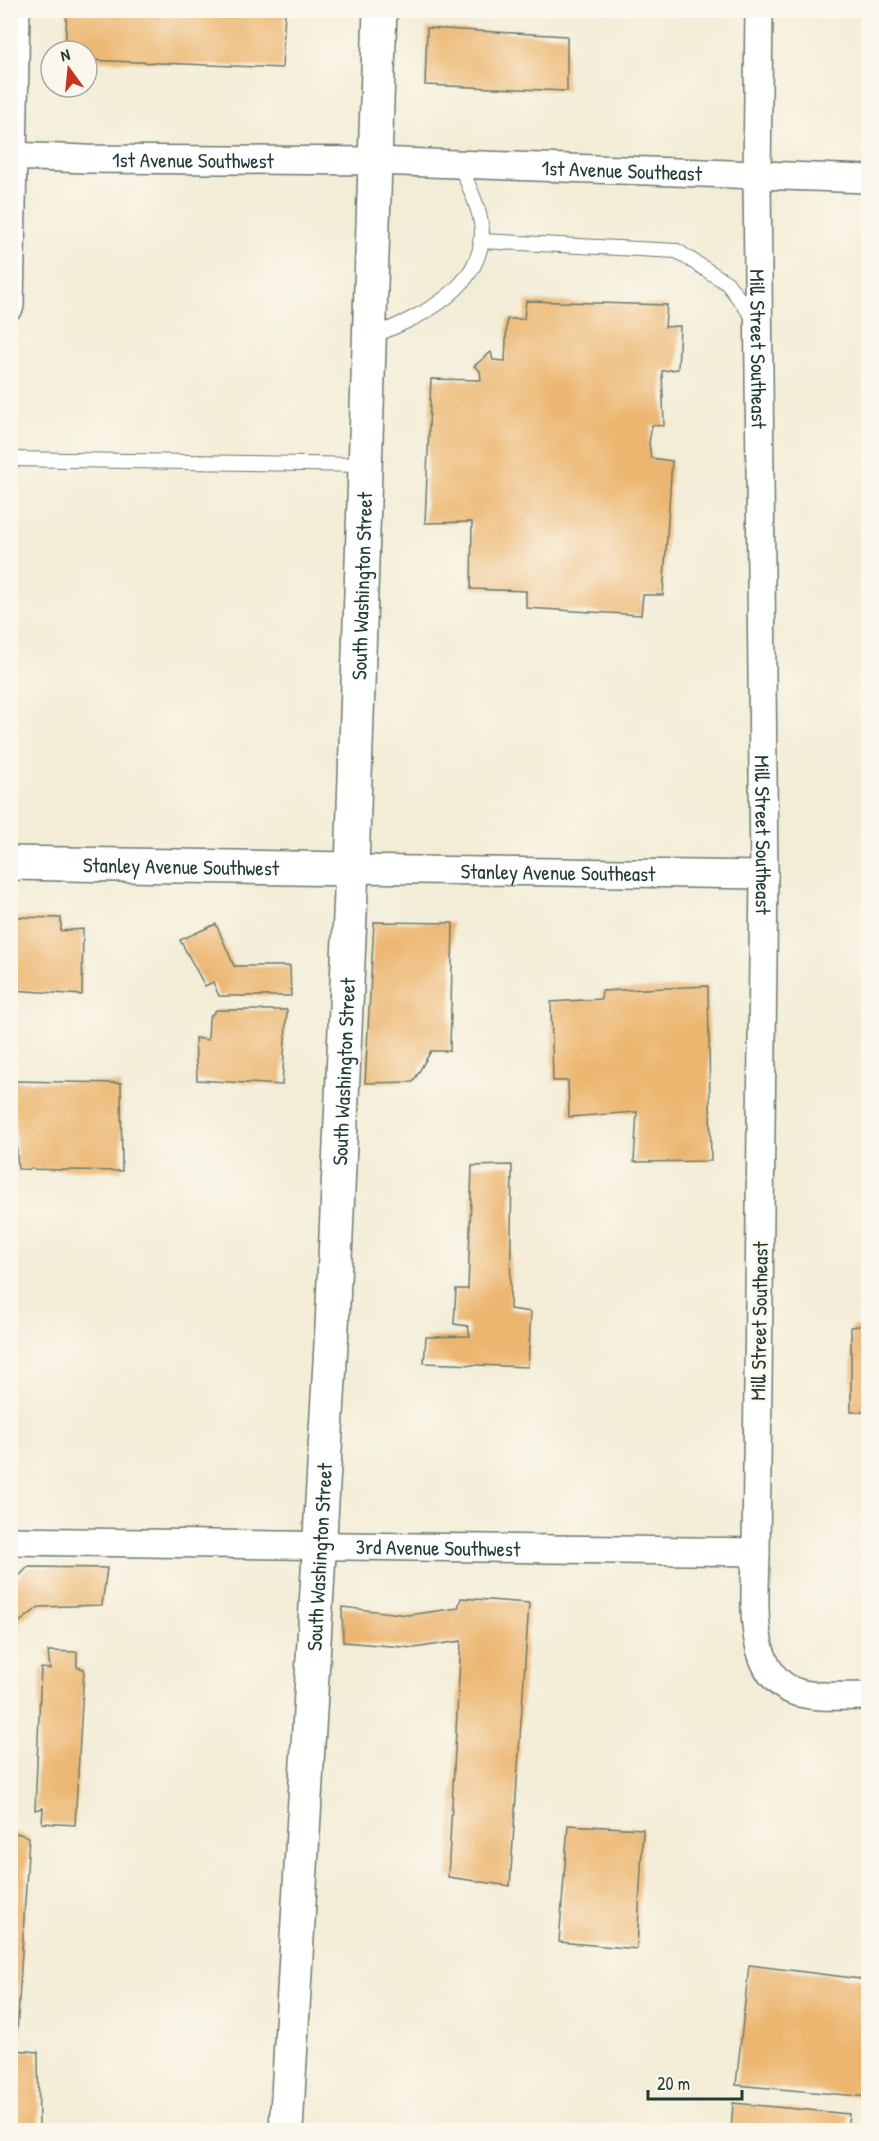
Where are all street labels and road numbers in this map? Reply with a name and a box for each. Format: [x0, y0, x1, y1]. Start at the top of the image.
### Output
street label: 1st Avenue Southwest [112, 145, 275, 175]
street label: 1st Avenue Southeast [541, 153, 703, 187]
street label: Mill Street Southeast [743, 269, 774, 430]
street label: South Washington Street [344, 491, 379, 680]
street label: Mill Street Southeast [748, 755, 779, 916]
street label: Stanley Avenue Southwest [83, 850, 280, 882]
street label: Stanley Avenue Southeast [460, 856, 656, 888]
street label: South Washington Street [325, 976, 362, 1166]
street label: Mill Street Southeast [743, 1240, 775, 1401]
street label: South Washington Street [299, 1461, 339, 1652]
street label: 3rd Avenue Southwest [355, 1532, 521, 1563]

